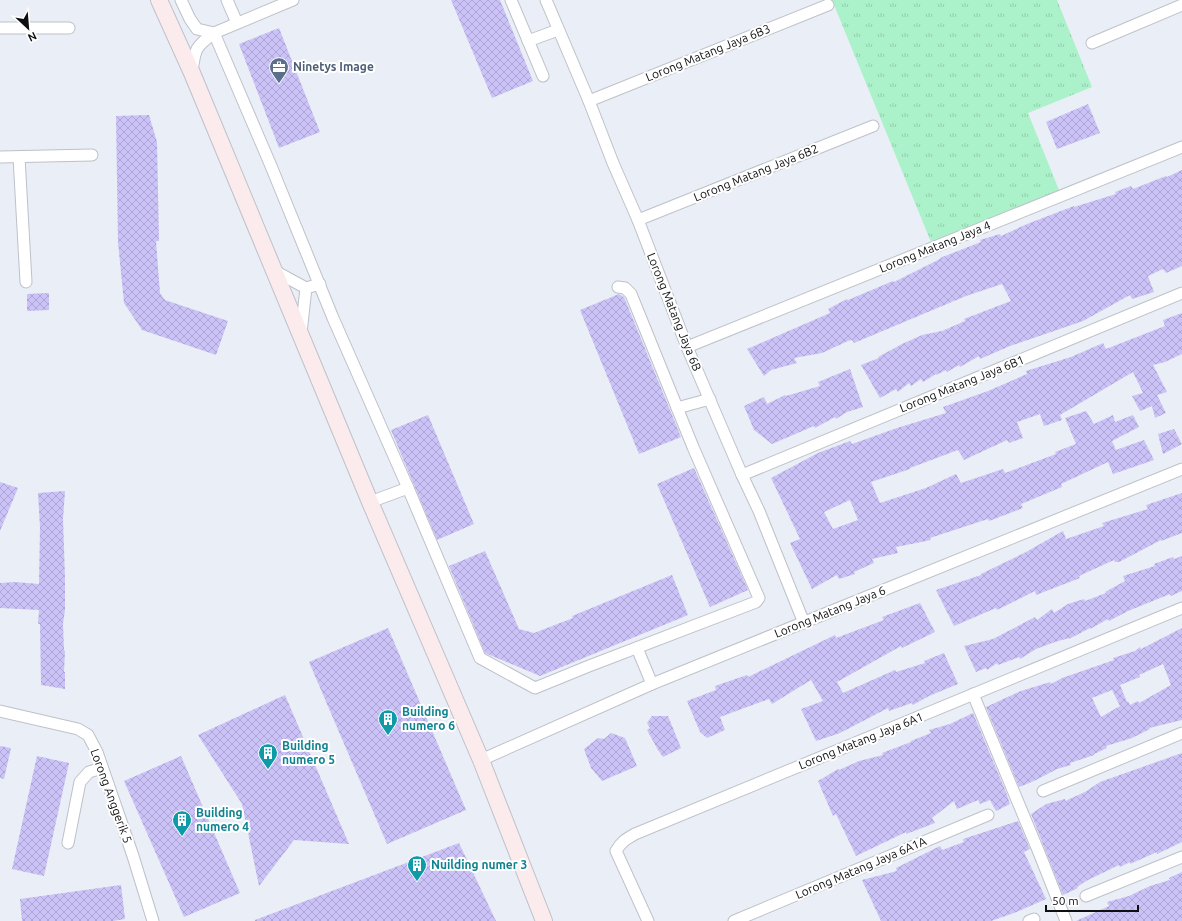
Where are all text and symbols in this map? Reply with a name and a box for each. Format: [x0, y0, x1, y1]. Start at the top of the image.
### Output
north arrow [8, 8, 48, 48]
street label: Lorong Matang Jaya 6B3 [644, 22, 772, 83]
text: N [26, 30, 39, 44]
office icon: Ninetys Image [268, 56, 290, 84]
place label: Ninetys Image [293, 60, 374, 73]
street label: Lorong Matang Jaya 6B2 [692, 142, 820, 203]
street label: Lorong Matang Jaya 4 [877, 218, 992, 275]
street label: Lorong Matang Jaya 6B [645, 251, 704, 373]
street label: Lorong Matang Jaya 6B1 [898, 353, 1026, 414]
street label: Lorong Matang Jaya 6 [772, 583, 887, 640]
place label: Building numero 6 [402, 705, 455, 732]
building icon: Building numero 6 [377, 708, 399, 736]
street label: Lorong Matang Jaya 6A1 [797, 710, 925, 772]
place label: Building numero 5 [282, 739, 335, 766]
building icon: Building numero 5 [257, 742, 279, 770]
street label: Lorong Anggerik 5 [88, 747, 135, 845]
place label: Building numero 4 [196, 806, 249, 833]
building icon: Building numero 4 [171, 809, 193, 837]
street label: Lorong Matang Jaya 6A1A [793, 834, 928, 901]
building icon: Nuilding numer 3 [406, 854, 428, 882]
place label: Nuilding numer 3 [431, 858, 527, 871]
scale bar [1046, 887, 1138, 913]
text: 50 m [1052, 894, 1079, 907]

